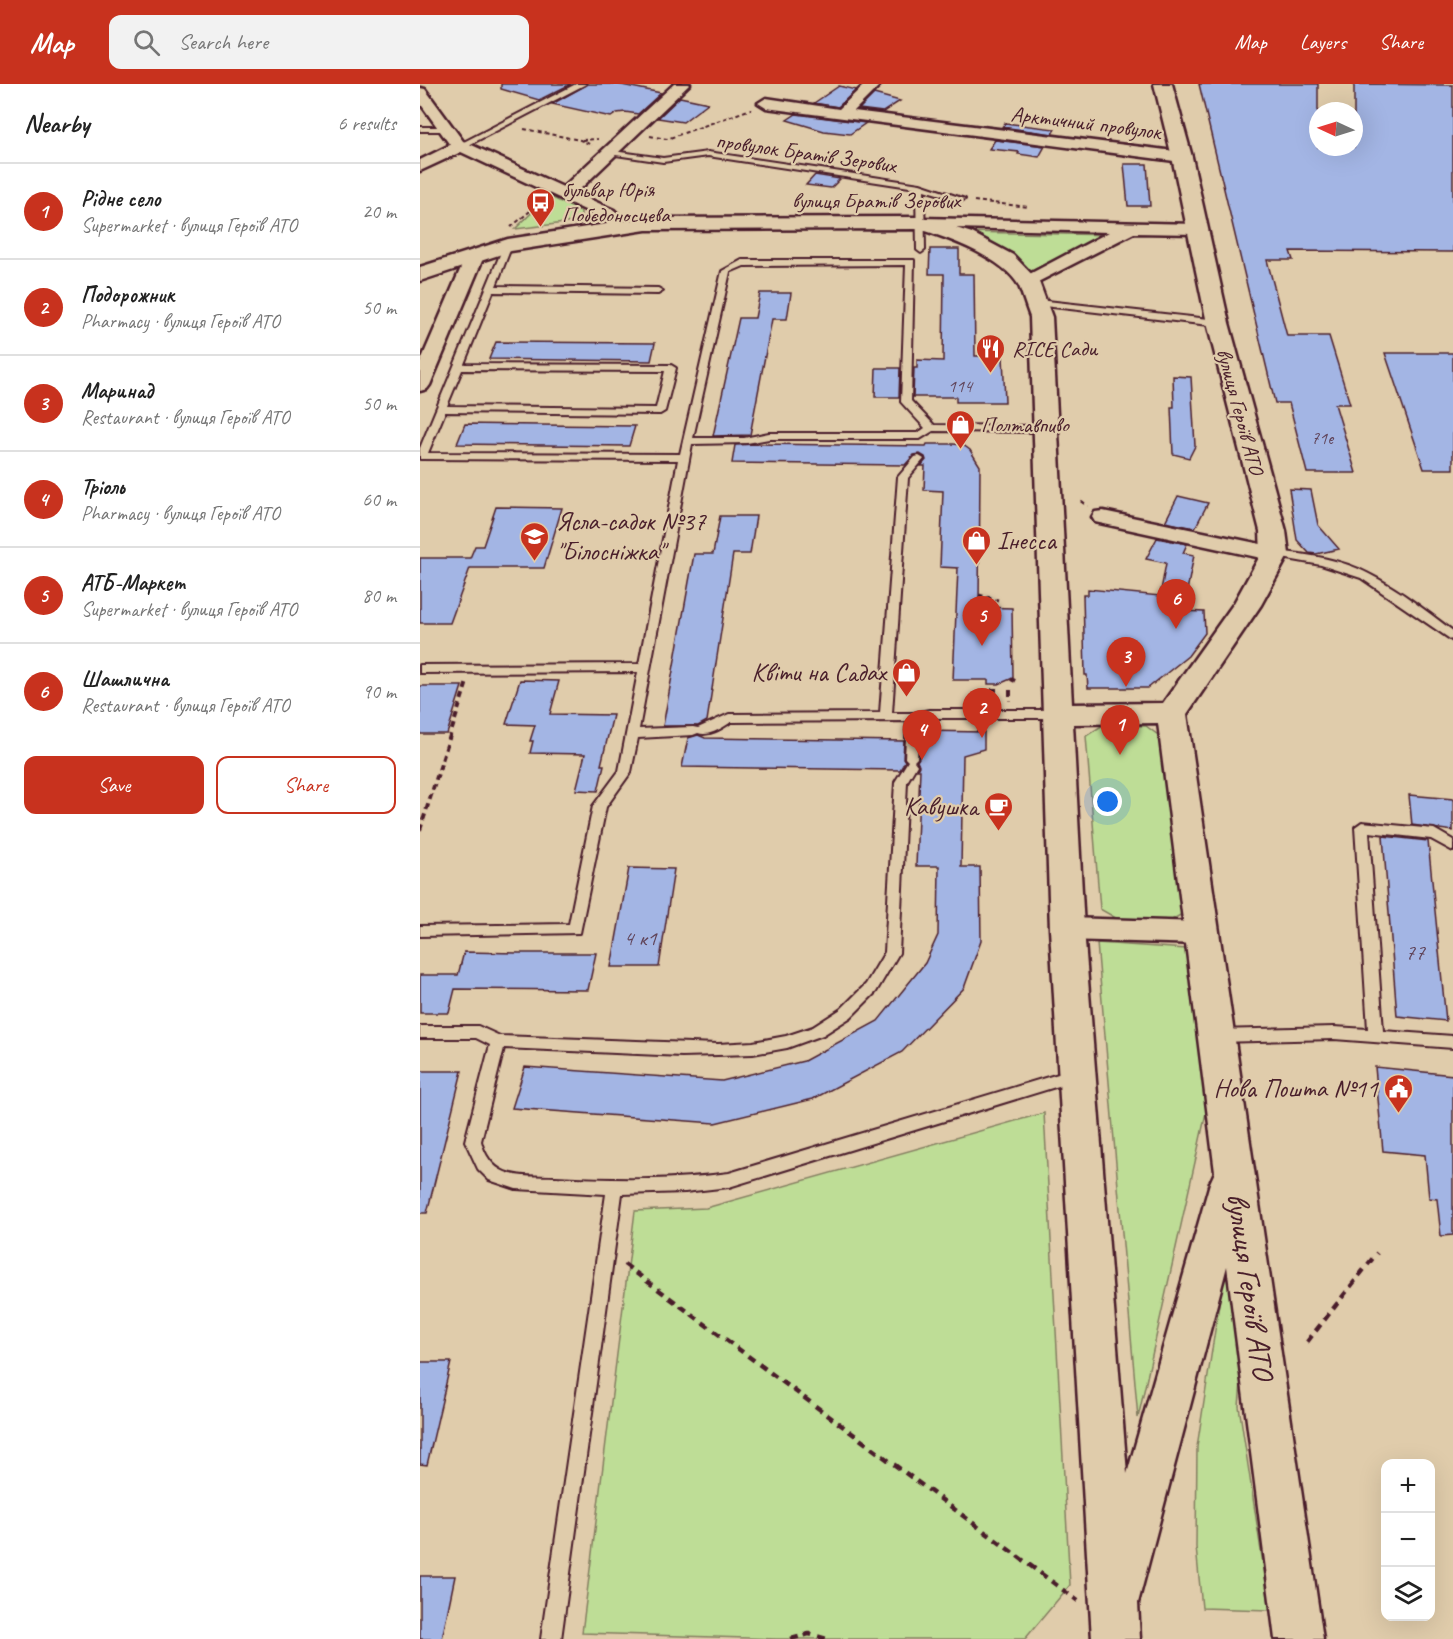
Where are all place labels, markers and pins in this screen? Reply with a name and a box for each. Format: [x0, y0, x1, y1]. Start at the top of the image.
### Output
place label: бульвар Юрія Побєдоносцева [562, 176, 671, 229]
bus stop icon: бульвар Юрія Побєдоносцева [525, 186, 557, 228]
restaurant icon: RICE Сади [975, 332, 1007, 374]
place label: RICE Сади [1012, 335, 1098, 363]
shop icon: Полтавпиво [944, 408, 976, 450]
place label: Полтавпиво [981, 411, 1070, 439]
place label: Ясла-садок №37 "Білосніжка" [556, 505, 707, 568]
school or university icon: Ясла-садок №37 "Білосніжка" [519, 520, 551, 562]
shop icon: Інесса [960, 524, 992, 566]
place label: Інесса [997, 524, 1057, 557]
pin: 6 [1156, 580, 1196, 629]
pin: 5 [962, 596, 1002, 646]
pin: 3 [1106, 638, 1146, 687]
place label: Квіти на Садах [752, 656, 888, 689]
shop icon: Квіти на Садах [891, 656, 923, 698]
pin: 2 [962, 688, 1002, 738]
pin: 1 [1100, 706, 1140, 755]
pin: 4 [902, 710, 942, 760]
place label: Кавушка [904, 790, 980, 823]
cafe icon: Кавушка [983, 790, 1015, 832]
place label: Нова Пошта №11 [1214, 1072, 1379, 1105]
public building icon: Нова Пошта №11 [1383, 1072, 1415, 1114]

